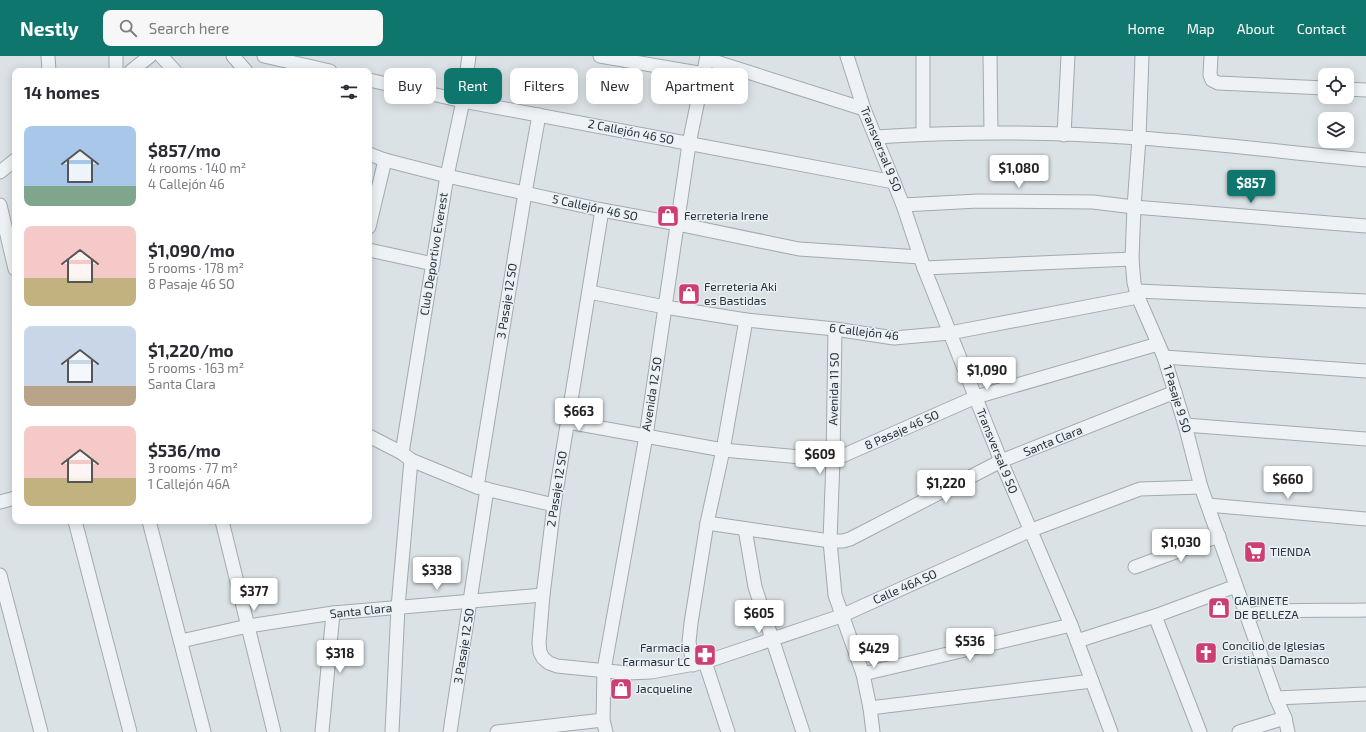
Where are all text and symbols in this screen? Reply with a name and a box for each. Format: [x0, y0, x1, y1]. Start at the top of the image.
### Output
search box [103, 10, 383, 46]
text: Nestly [20, 17, 79, 40]
icon: search [117, 17, 139, 39]
text: Search here [149, 19, 229, 37]
text: Home [1128, 20, 1165, 37]
text: Map [1187, 20, 1215, 37]
text: About [1237, 20, 1275, 37]
text: Contact [1297, 20, 1346, 37]
chip: Buy [384, 68, 436, 104]
chip: Rent [444, 68, 502, 104]
chip: Filters [510, 68, 578, 104]
chip: New [586, 68, 643, 104]
chip: Apartment [651, 68, 748, 104]
map controls [1318, 68, 1354, 148]
button: locate [1318, 68, 1354, 104]
icon: filters [338, 81, 360, 103]
text: 14 homes [24, 82, 100, 102]
street label: Transversal 9 SO [858, 104, 905, 193]
button: layers [1318, 112, 1354, 148]
street label: 2 Callejón 46 SO [587, 116, 676, 147]
text: $857/mo [148, 140, 221, 160]
icon: home [56, 142, 104, 190]
pin: $1,080 [986, 155, 1052, 189]
text: 4 rooms · 140 m² [148, 160, 246, 176]
text: $1,080 [999, 160, 1039, 176]
pin: $857 [1227, 170, 1275, 204]
text: $857 [1236, 175, 1266, 191]
text: 4 Callejón 46 [148, 176, 225, 192]
street label: Club Deportivo Everest [416, 191, 450, 316]
street label: 5 Callejón 46 SO [551, 191, 639, 224]
shop icon: Ferreteria Irene [655, 203, 681, 229]
place label: Ferreteria Irene [684, 208, 768, 222]
text: $1,090/mo [148, 240, 235, 260]
icon: home [56, 242, 104, 290]
text: 5 rooms · 178 m² [148, 260, 244, 276]
street label: 3 Pasaje 12 SO [493, 262, 520, 340]
text: 8 Pasaje 46 SO [148, 276, 235, 292]
place label: Ferreteria Aki es Bastidas [704, 279, 777, 307]
shop icon: Ferreteria Aki es Bastidas [676, 281, 702, 307]
street label: 6 Callejón 46 [828, 320, 900, 343]
text: $1,220/mo [148, 340, 234, 360]
icon: home [56, 342, 104, 390]
street label: Avenida 11 SO [825, 352, 841, 426]
street label: Avenida 12 SO [638, 356, 664, 432]
pin: $1,090 [954, 357, 1020, 391]
text: 5 rooms · 163 m² [148, 360, 244, 376]
text: $1,090 [967, 362, 1007, 378]
street label: 1 Pasaje 9 SO [1160, 363, 1195, 435]
text: Santa Clara [148, 376, 216, 392]
pin: $663 [555, 398, 603, 432]
text: $663 [564, 403, 594, 419]
street label: 8 Pasaje 46 SO [862, 406, 941, 453]
street label: Transversal 9 SO [974, 406, 1021, 495]
street label: Santa Clara [1021, 422, 1084, 458]
text: $536/mo [148, 440, 221, 460]
pin: $609 [796, 441, 844, 475]
icon: home [56, 442, 104, 490]
text: $609 [804, 446, 836, 462]
street label: 2 Pasaje 12 SO [543, 450, 570, 528]
text: 3 rooms · 77 m² [148, 460, 238, 476]
pin: $660 [1264, 466, 1312, 500]
pin: $1,220 [913, 470, 979, 504]
text: $660 [1272, 471, 1304, 487]
text: $1,220 [926, 475, 966, 491]
text: 1 Callejón 46A [148, 476, 230, 492]
pin: $1,030 [1148, 529, 1214, 563]
text: $1,030 [1161, 534, 1201, 550]
supermarket icon: TIENDA [1242, 539, 1268, 565]
place label: TIENDA [1270, 544, 1311, 558]
pin: $338 [413, 557, 461, 591]
text: $338 [422, 562, 452, 578]
street label: Calle 46A SO [870, 566, 939, 606]
pin: $377 [230, 578, 278, 612]
text: $377 [240, 583, 268, 599]
place label: GABINETE DE BELLEZA [1234, 593, 1299, 621]
shop icon: GABINETE DE BELLEZA [1206, 595, 1232, 621]
street label: Santa Clara [329, 600, 393, 620]
pin: $605 [735, 600, 783, 634]
text: $605 [744, 605, 774, 621]
street label: 3 Pasaje 12 SO [450, 607, 477, 685]
pin: $536 [946, 628, 994, 662]
text: $536 [955, 633, 985, 649]
pin: $429 [850, 635, 898, 669]
place label: Concilio de Iglesias Cristianas Damasco [1222, 638, 1330, 666]
pin: $318 [316, 640, 364, 674]
place label: Farmacia Farmasur LC [622, 640, 690, 668]
text: $429 [858, 640, 890, 656]
church icon: Concilio de Iglesias Cristianas Damasco [1193, 640, 1219, 666]
pharmacy icon: Farmacia Farmasur LC [692, 642, 718, 668]
text: $318 [326, 645, 354, 661]
shop icon: Jacqueline [608, 676, 634, 702]
place label: Jacqueline [636, 681, 693, 695]

